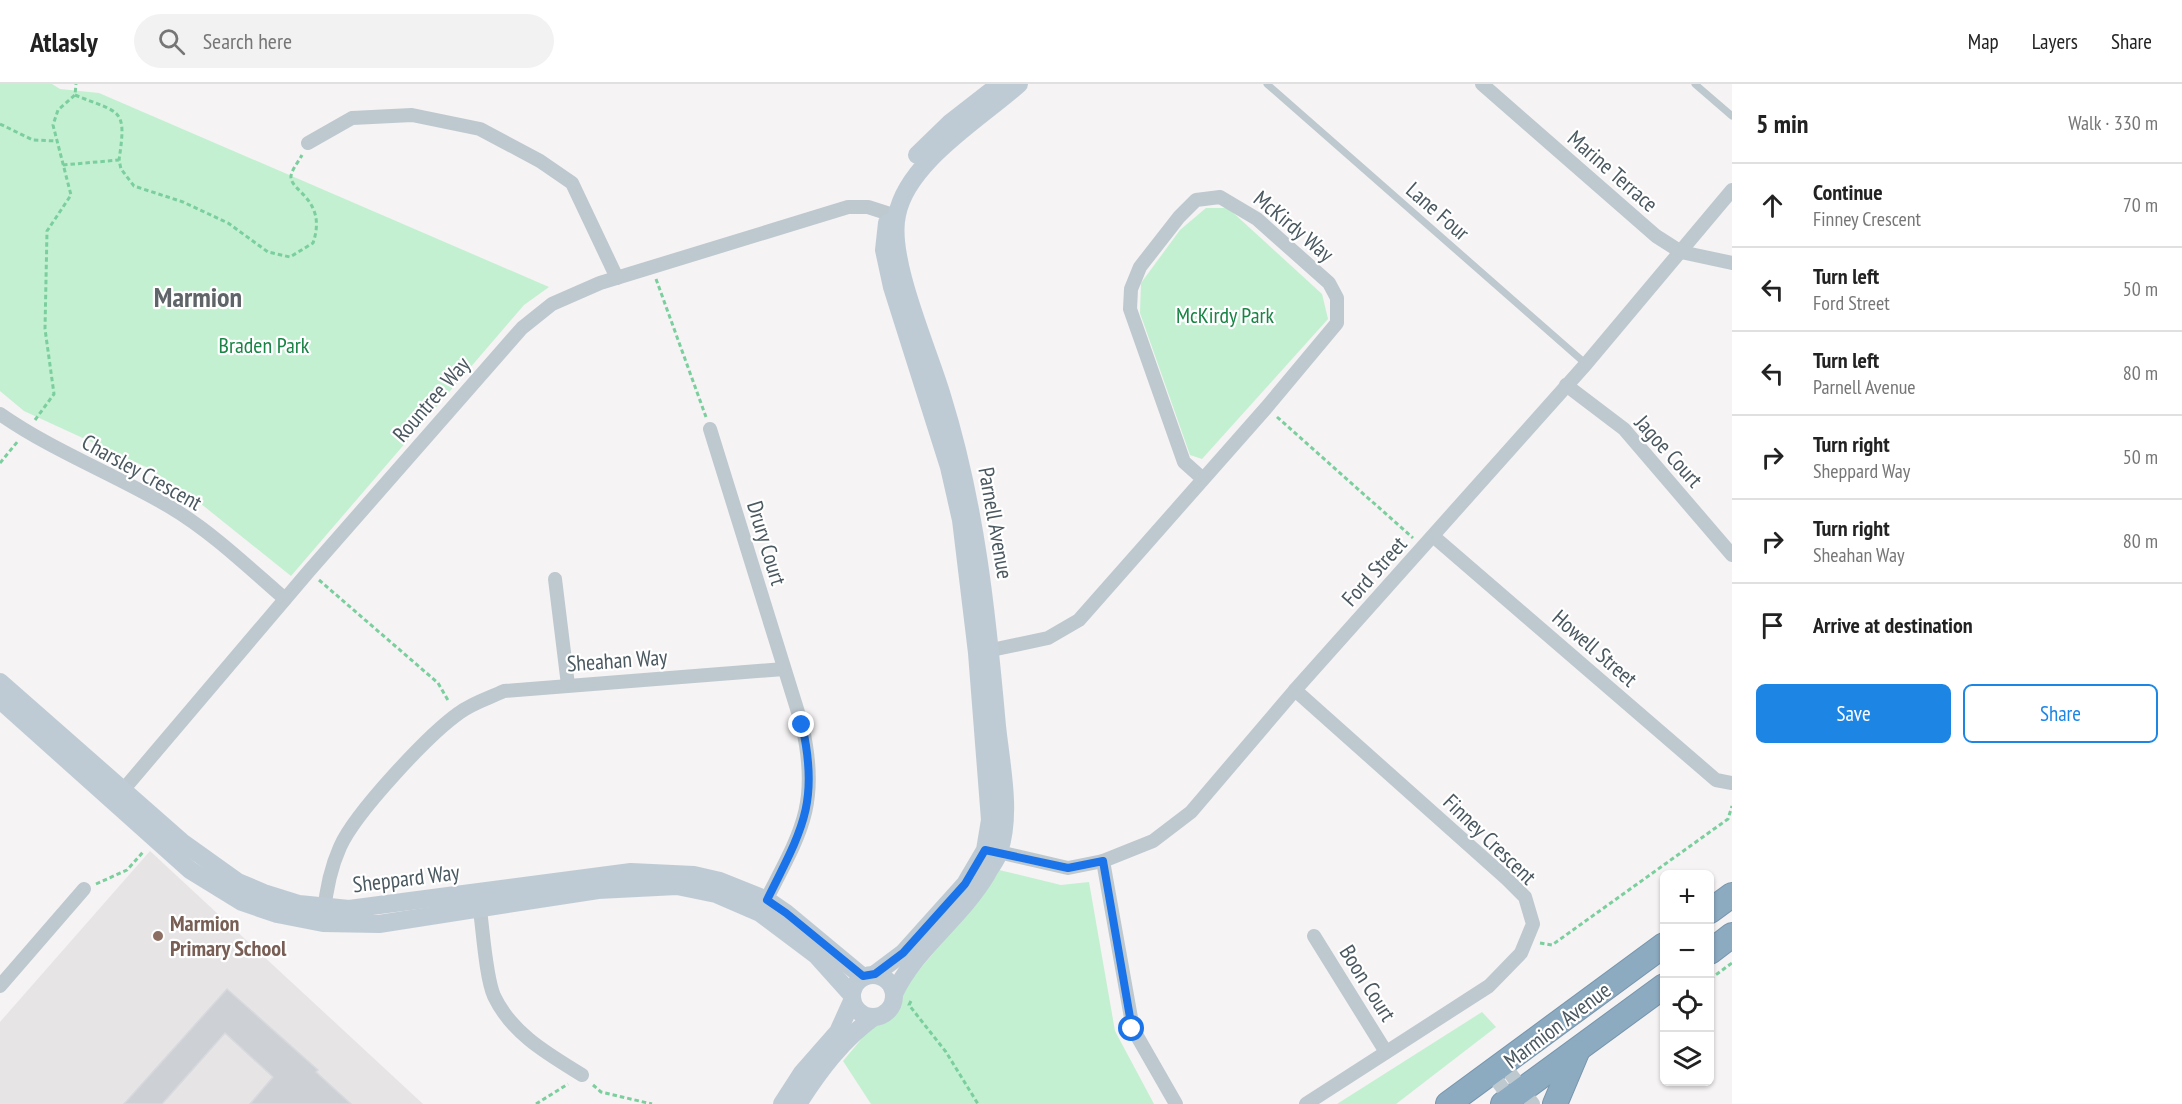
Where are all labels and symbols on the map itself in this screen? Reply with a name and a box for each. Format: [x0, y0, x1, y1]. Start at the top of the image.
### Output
street label: Marine Terrace [1562, 124, 1664, 218]
street label: Lane Four [1400, 176, 1476, 246]
street label: McKirdy Way [1248, 184, 1340, 268]
district label: Marmion [154, 278, 242, 315]
park label: McKirdy Park [1176, 301, 1274, 329]
park label: Braden Park [219, 331, 310, 359]
street label: Rountree Way [386, 350, 476, 447]
street label: Jagoe Court [1628, 408, 1709, 493]
street label: Charsley Crescent [77, 428, 207, 516]
street label: Parnell Avenue [972, 465, 1020, 581]
street label: Drury Court [741, 498, 793, 588]
street label: Ford Street [1335, 530, 1413, 612]
street label: Howell Street [1547, 604, 1643, 692]
street label: Sheahan Way [566, 642, 669, 677]
route end [788, 711, 814, 737]
street label: Finney Crescent [1438, 788, 1542, 890]
street label: Sheppard Way [351, 857, 462, 898]
place label: Marmion Primary School [170, 909, 287, 962]
marker: Marmion Primary School [151, 929, 165, 943]
street label: Boon Court [1334, 940, 1402, 1026]
street label: Marmion Avenue [1498, 976, 1616, 1074]
route start [1118, 1015, 1144, 1041]

